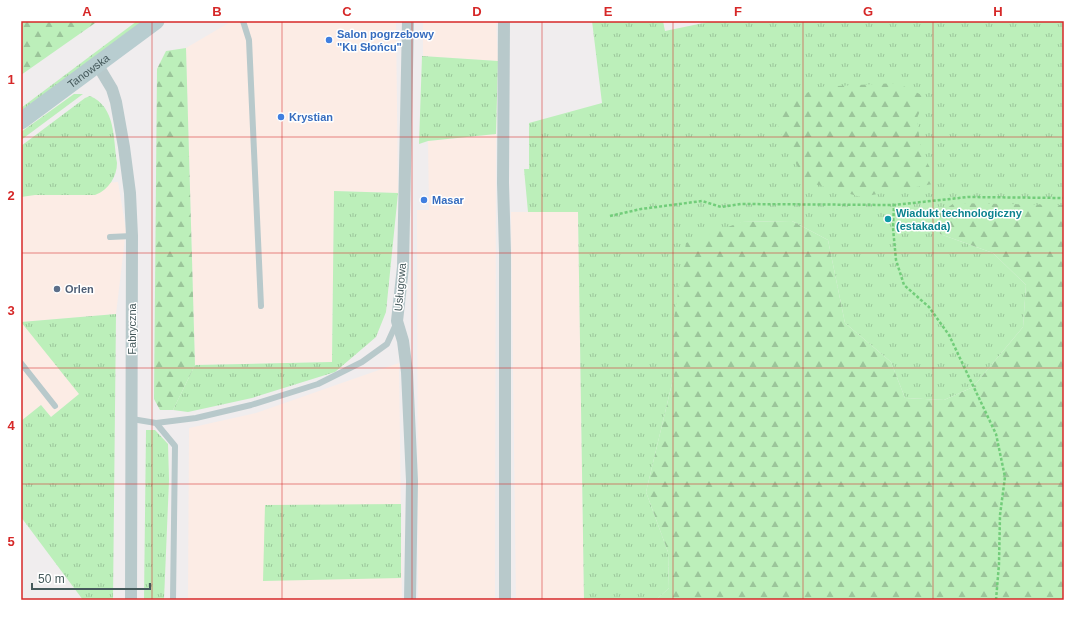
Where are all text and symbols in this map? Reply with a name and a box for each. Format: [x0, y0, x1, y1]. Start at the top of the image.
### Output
text: A [82, 4, 92, 19]
text: B [212, 4, 222, 19]
text: C [342, 4, 352, 19]
text: D [472, 4, 482, 19]
text: E [604, 4, 613, 19]
text: F [734, 4, 742, 19]
text: G [863, 4, 873, 19]
text: H [993, 4, 1003, 19]
place label: Salon pogrzebowy "Ku Słońcu" [337, 28, 435, 53]
marker: Salon pogrzebowy "Ku Słońcu" [324, 35, 334, 45]
street label: Tanowska [65, 51, 112, 90]
text: 1 [7, 72, 15, 87]
place label: Krystian [289, 111, 333, 123]
marker: Krystian [276, 112, 286, 122]
text: 2 [7, 188, 15, 203]
place label: Masar [432, 194, 465, 206]
marker: Masar [419, 195, 429, 205]
place label: Wiadukt technologiczny (estakada) [896, 207, 1023, 232]
marker: Wiadukt technologiczny (estakada) [883, 214, 893, 224]
street label: Usługowa [392, 262, 408, 312]
place label: Orlen [65, 283, 94, 295]
marker: Orlen [52, 284, 62, 294]
street label: Fabryczna [126, 302, 138, 355]
text: 3 [7, 303, 15, 318]
text: 4 [7, 418, 15, 433]
text: 5 [7, 534, 15, 549]
scale bar [32, 565, 150, 591]
text: 50 m [38, 572, 65, 586]

